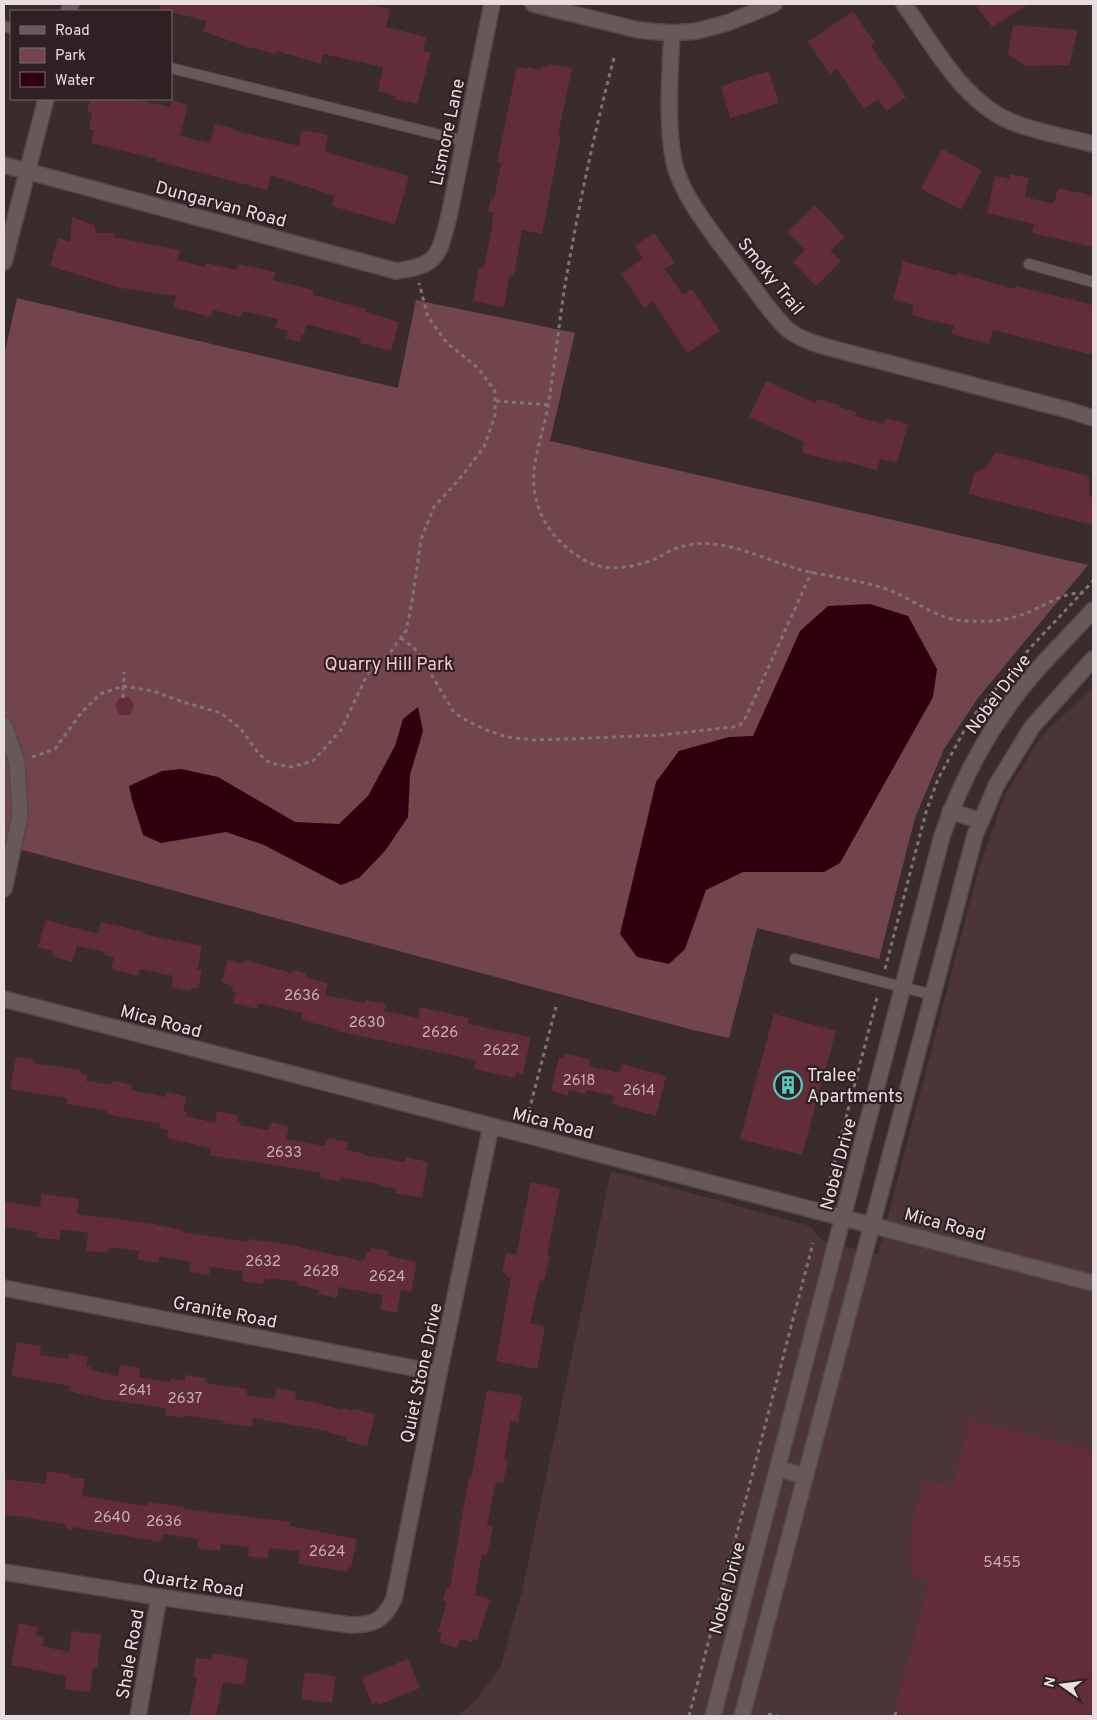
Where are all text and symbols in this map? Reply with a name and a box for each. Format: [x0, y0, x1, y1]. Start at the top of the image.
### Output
legend [10, 10, 172, 100]
text: Road [55, 22, 90, 41]
text: Park [55, 47, 86, 66]
text: Water [55, 72, 95, 91]
street label: Lismore Lane [426, 77, 471, 188]
street label: Dungarvan Road [153, 177, 289, 234]
street label: Smoky Trail [732, 234, 808, 320]
street label: Nobel Drive [962, 650, 1037, 740]
park label: Quarry Hill Park [325, 654, 453, 677]
house number: 2636 [284, 987, 320, 1006]
street label: Mica Road [117, 1001, 204, 1044]
house number: 2630 [349, 1014, 385, 1033]
house number: 2626 [422, 1024, 458, 1043]
house number: 2622 [483, 1042, 519, 1061]
place label: Tralee Apartments [807, 1065, 903, 1109]
building icon: Tralee Apartments [773, 1070, 803, 1100]
house number: 2618 [563, 1072, 595, 1091]
house number: 2614 [623, 1082, 655, 1101]
street label: Mica Road [509, 1103, 596, 1146]
street label: Nobel Drive [816, 1116, 863, 1213]
house number: 2633 [266, 1144, 302, 1163]
street label: Mica Road [901, 1204, 988, 1247]
house number: 2632 [245, 1253, 281, 1272]
house number: 2628 [303, 1263, 339, 1282]
house number: 2624 [369, 1268, 405, 1287]
street label: Granite Road [171, 1292, 279, 1335]
street label: Quiet Stone Drive [396, 1301, 449, 1445]
house number: 2641 [118, 1382, 152, 1401]
house number: 2637 [168, 1390, 203, 1409]
house number: 2640 [93, 1509, 131, 1528]
house number: 2636 [146, 1513, 182, 1532]
street label: Nobel Drive [705, 1540, 752, 1637]
house number: 2624 [309, 1543, 345, 1562]
house number: 5455 [983, 1554, 1021, 1573]
street label: Quartz Road [141, 1565, 245, 1604]
street label: Shale Road [112, 1608, 151, 1701]
north arrow [1037, 1660, 1087, 1710]
text: N [1041, 1675, 1060, 1689]

